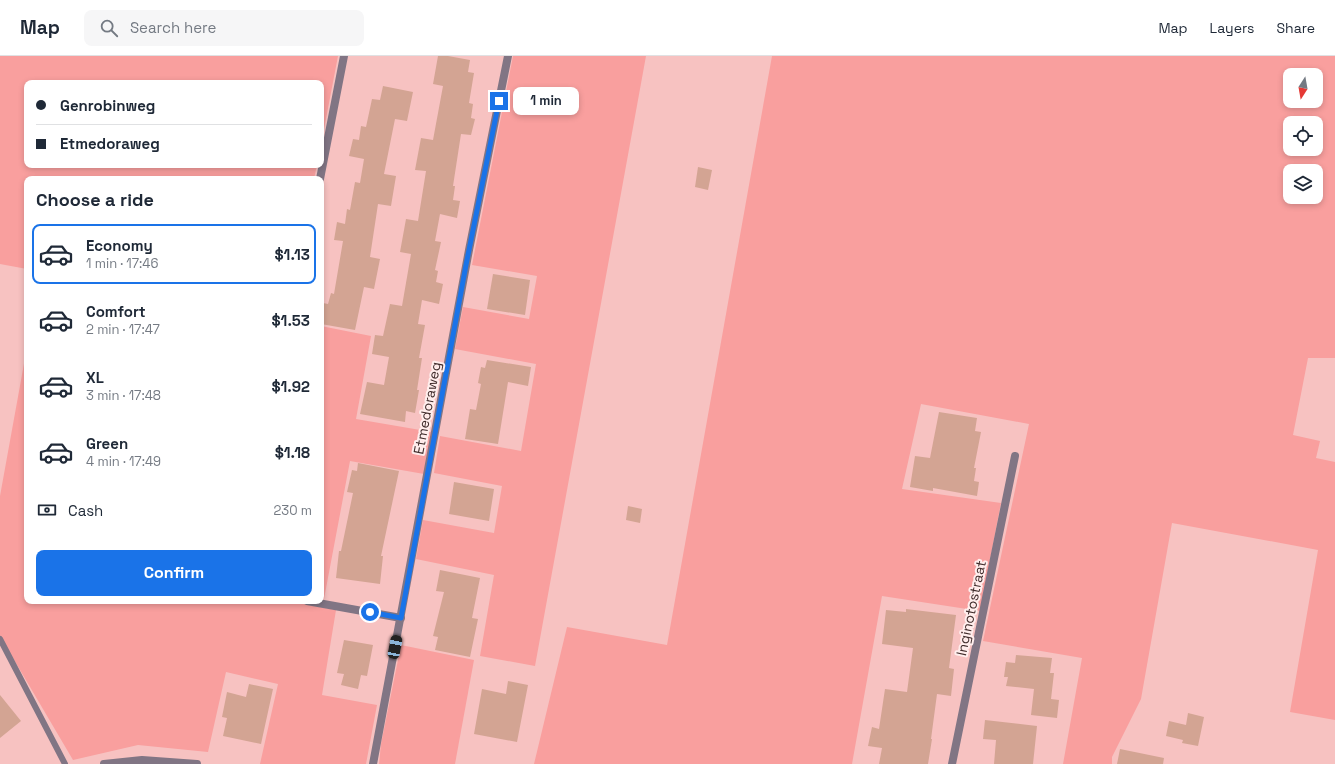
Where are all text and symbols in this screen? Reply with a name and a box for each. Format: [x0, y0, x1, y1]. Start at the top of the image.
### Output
search box [84, 10, 364, 46]
text: Map [20, 15, 60, 40]
icon: search [98, 17, 120, 39]
text: Search here [130, 18, 216, 37]
text: Map [1158, 19, 1188, 37]
text: Layers [1210, 19, 1254, 37]
text: Share [1276, 19, 1315, 37]
north arrow [1283, 68, 1323, 108]
map controls [1283, 68, 1323, 204]
callout: 1 min [513, 87, 579, 115]
route end [490, 92, 508, 110]
text: 1 min [530, 92, 562, 109]
text: Genrobinweg [60, 96, 155, 115]
button: locate [1283, 116, 1323, 156]
text: Etmedoraweg [60, 134, 160, 153]
button: layers [1283, 164, 1323, 204]
text: Choose a ride [36, 188, 154, 211]
icon: car [38, 236, 74, 272]
text: Economy [86, 236, 153, 255]
text: $1.13 [275, 245, 310, 264]
text: 1 min · 17:46 [86, 255, 158, 272]
icon: car [38, 302, 74, 338]
text: Comfort [86, 302, 146, 321]
text: $1.53 [272, 311, 310, 330]
text: 2 min · 17:47 [86, 321, 160, 338]
street label: Etmedoraweg [409, 360, 445, 456]
icon: car [38, 368, 74, 404]
text: XL [86, 368, 104, 387]
text: $1.92 [272, 377, 310, 396]
text: 3 min · 17:48 [86, 387, 161, 404]
icon: car [38, 434, 74, 470]
text: Green [86, 434, 128, 453]
text: $1.18 [275, 443, 310, 462]
text: 4 min · 17:49 [86, 453, 161, 470]
icon: cash [36, 499, 58, 521]
text: Cash [68, 501, 103, 520]
text: 230 m [274, 502, 312, 519]
button: Confirm [36, 550, 312, 596]
street label: Inginotostraat [952, 559, 990, 657]
route start [361, 603, 379, 621]
car [387, 634, 403, 660]

